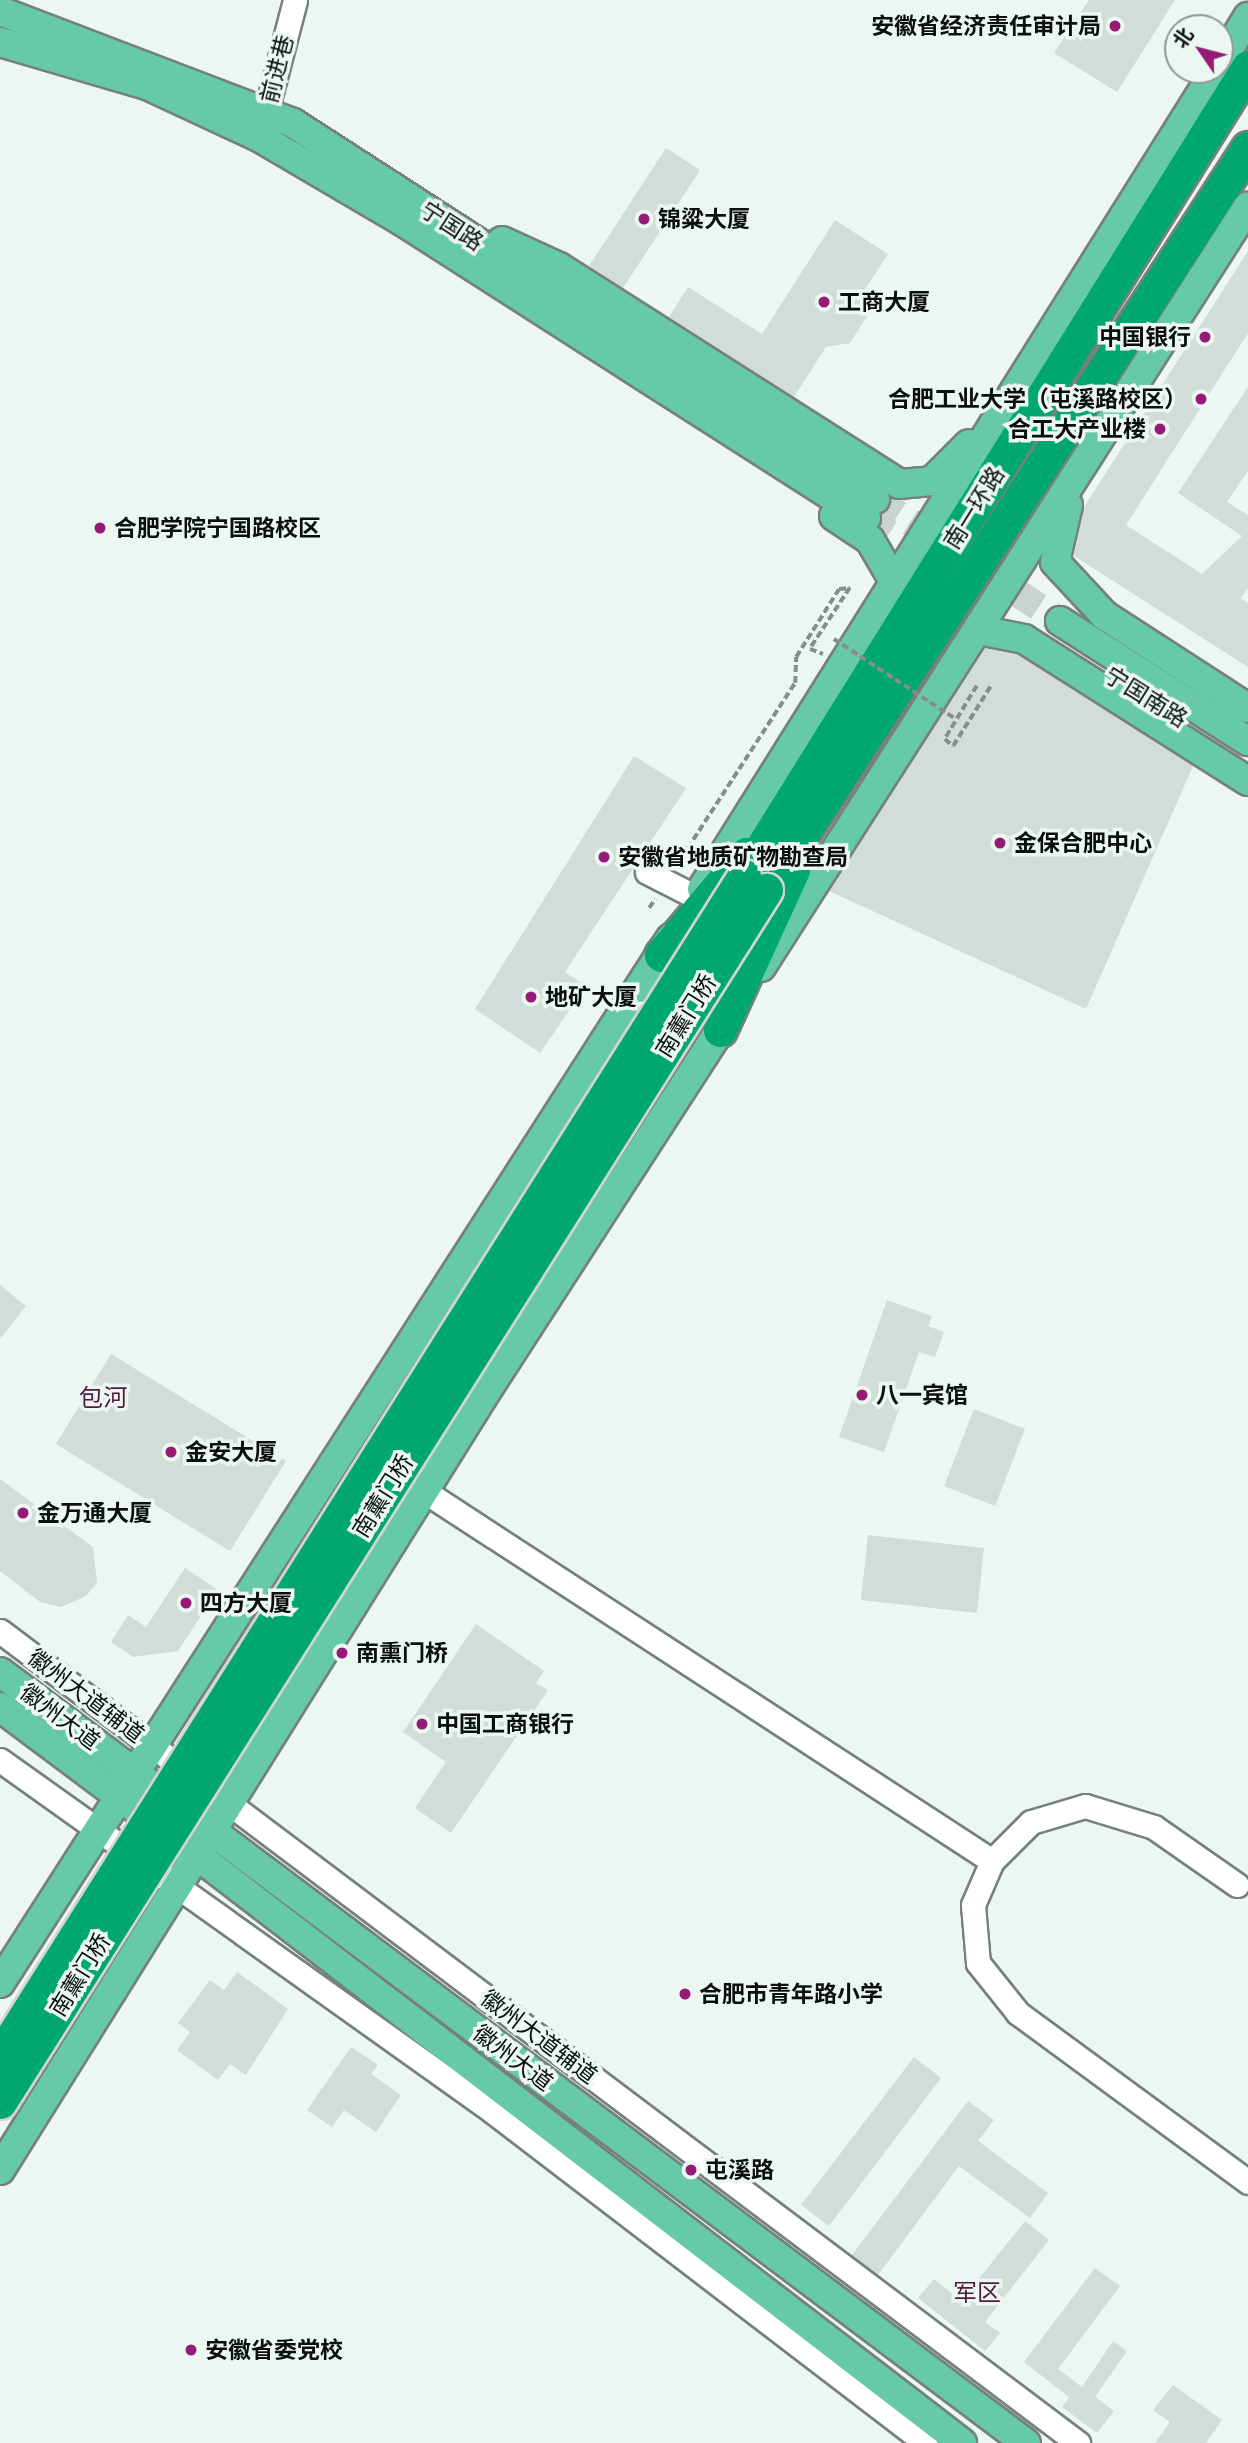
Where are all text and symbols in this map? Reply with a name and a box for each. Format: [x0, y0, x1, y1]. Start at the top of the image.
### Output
place label: 安徽省经济责任审计局 [871, 12, 1101, 40]
north arrow [1164, 14, 1234, 84]
marker: 安徽省经济责任审计局 [1107, 18, 1123, 34]
text: 北 [1168, 23, 1198, 52]
street label: 前进巷 [255, 32, 299, 106]
street label: 宁国路 [416, 196, 488, 256]
place label: 锦粱大厦 [658, 205, 750, 233]
marker: 锦粱大厦 [636, 211, 652, 227]
place label: 工商大厦 [838, 288, 930, 316]
marker: 工商大厦 [816, 294, 832, 310]
place label: 中国银行 [1099, 323, 1191, 351]
marker: 中国银行 [1197, 329, 1213, 345]
place label: 合肥工业大学（屯溪路校区） [888, 385, 1187, 413]
marker: 合肥工业大学（屯溪路校区） [1193, 391, 1209, 407]
place label: 合工大产业楼 [1008, 415, 1146, 443]
marker: 合工大产业楼 [1152, 421, 1168, 437]
street label: 南一环路 [938, 462, 1010, 554]
place label: 合肥学院宁国路校区 [114, 514, 321, 542]
marker: 合肥学院宁国路校区 [92, 520, 108, 536]
street label: 宁国南路 [1100, 661, 1192, 733]
place label: 金保合肥中心 [1014, 829, 1152, 857]
marker: 金保合肥中心 [992, 835, 1008, 851]
place label: 安徽省地质矿物勘查局 [618, 843, 848, 871]
marker: 安徽省地质矿物勘查局 [596, 849, 612, 865]
street label: 南薰门桥 [650, 970, 722, 1062]
place label: 地矿大厦 [545, 983, 637, 1011]
marker: 地矿大厦 [523, 989, 539, 1005]
place label: 八一宾馆 [876, 1381, 968, 1409]
district label: 包河 [79, 1384, 127, 1412]
marker: 八一宾馆 [854, 1387, 870, 1403]
place label: 金安大厦 [185, 1438, 277, 1466]
marker: 金安大厦 [163, 1444, 179, 1460]
street label: 南薰门桥 [347, 1450, 419, 1542]
place label: 金万通大厦 [37, 1499, 152, 1527]
marker: 金万通大厦 [15, 1505, 31, 1521]
place label: 四方大厦 [200, 1589, 292, 1617]
marker: 四方大厦 [178, 1595, 194, 1611]
place label: 南熏门桥 [356, 1639, 448, 1667]
street label: 徽州大道辅道 [23, 1643, 149, 1749]
marker: 南熏门桥 [334, 1645, 350, 1661]
street label: 徽州大道 [15, 1678, 105, 1756]
place label: 中国工商银行 [436, 1710, 574, 1738]
marker: 中国工商银行 [414, 1716, 430, 1732]
street label: 南薰门桥 [44, 1929, 116, 2021]
place label: 合肥市青年路小学 [699, 1980, 883, 2008]
street label: 徽州大道辅道 [476, 1984, 602, 2090]
marker: 合肥市青年路小学 [677, 1986, 693, 2002]
street label: 徽州大道 [468, 2019, 558, 2097]
place label: 屯溪路 [705, 2156, 774, 2184]
marker: 屯溪路 [683, 2162, 699, 2178]
district label: 军区 [953, 2279, 1001, 2307]
place label: 安徽省委党校 [205, 2336, 343, 2364]
marker: 安徽省委党校 [183, 2342, 199, 2358]

